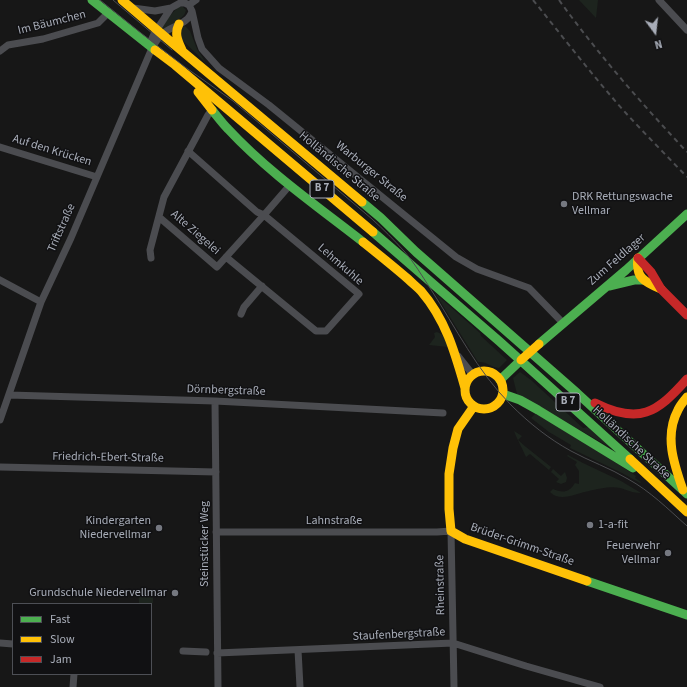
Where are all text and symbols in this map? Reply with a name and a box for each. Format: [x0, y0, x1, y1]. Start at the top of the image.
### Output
street label: Im Bäumchen [16, 8, 88, 38]
north arrow [635, 12, 675, 52]
text: N [653, 36, 664, 52]
street label: Holländische Straße [296, 129, 382, 205]
street label: Auf den Krücken [11, 132, 93, 170]
street label: Warburger Straße [332, 139, 410, 205]
road number: B 7 [310, 180, 334, 198]
place label: DRK Rettungswache Vellmar [572, 190, 673, 218]
marker: DRK Rettungswache Vellmar [559, 199, 569, 209]
street label: Triftstraße [45, 201, 79, 255]
street label: Alte Ziegelei [167, 208, 223, 258]
street label: Zum Feldlager [585, 231, 649, 289]
street label: Lehmkuhle [314, 241, 366, 289]
street label: Dörnbergstraße [186, 382, 266, 400]
road number: B 7 [556, 393, 580, 411]
street label: Holländische Straße [589, 403, 673, 483]
street label: Friedrich-Ebert-Straße [52, 450, 164, 466]
street label: Steinstücker Weg [198, 501, 212, 587]
place label: Kindergarten Niedervellmar [79, 514, 151, 542]
street label: Lahnstraße [306, 514, 362, 528]
place label: 1-a-fit [598, 518, 628, 532]
street label: Brüder-Grimm-Straße [468, 520, 576, 570]
marker: 1-a-fit [585, 520, 595, 530]
marker: Kindergarten Niedervellmar [154, 523, 164, 533]
place label: Feuerwehr Vellmar [606, 539, 660, 567]
marker: Feuerwehr Vellmar [663, 548, 673, 558]
street label: Rheinstraße [433, 555, 449, 615]
place label: Grundschule Niedervellmar [29, 586, 167, 600]
marker: Grundschule Niedervellmar [170, 588, 180, 598]
legend [12, 603, 152, 675]
text: Fast [50, 611, 70, 628]
street label: Staufenbergstraße [352, 625, 446, 645]
text: Slow [50, 631, 75, 648]
text: Jam [50, 651, 72, 668]

